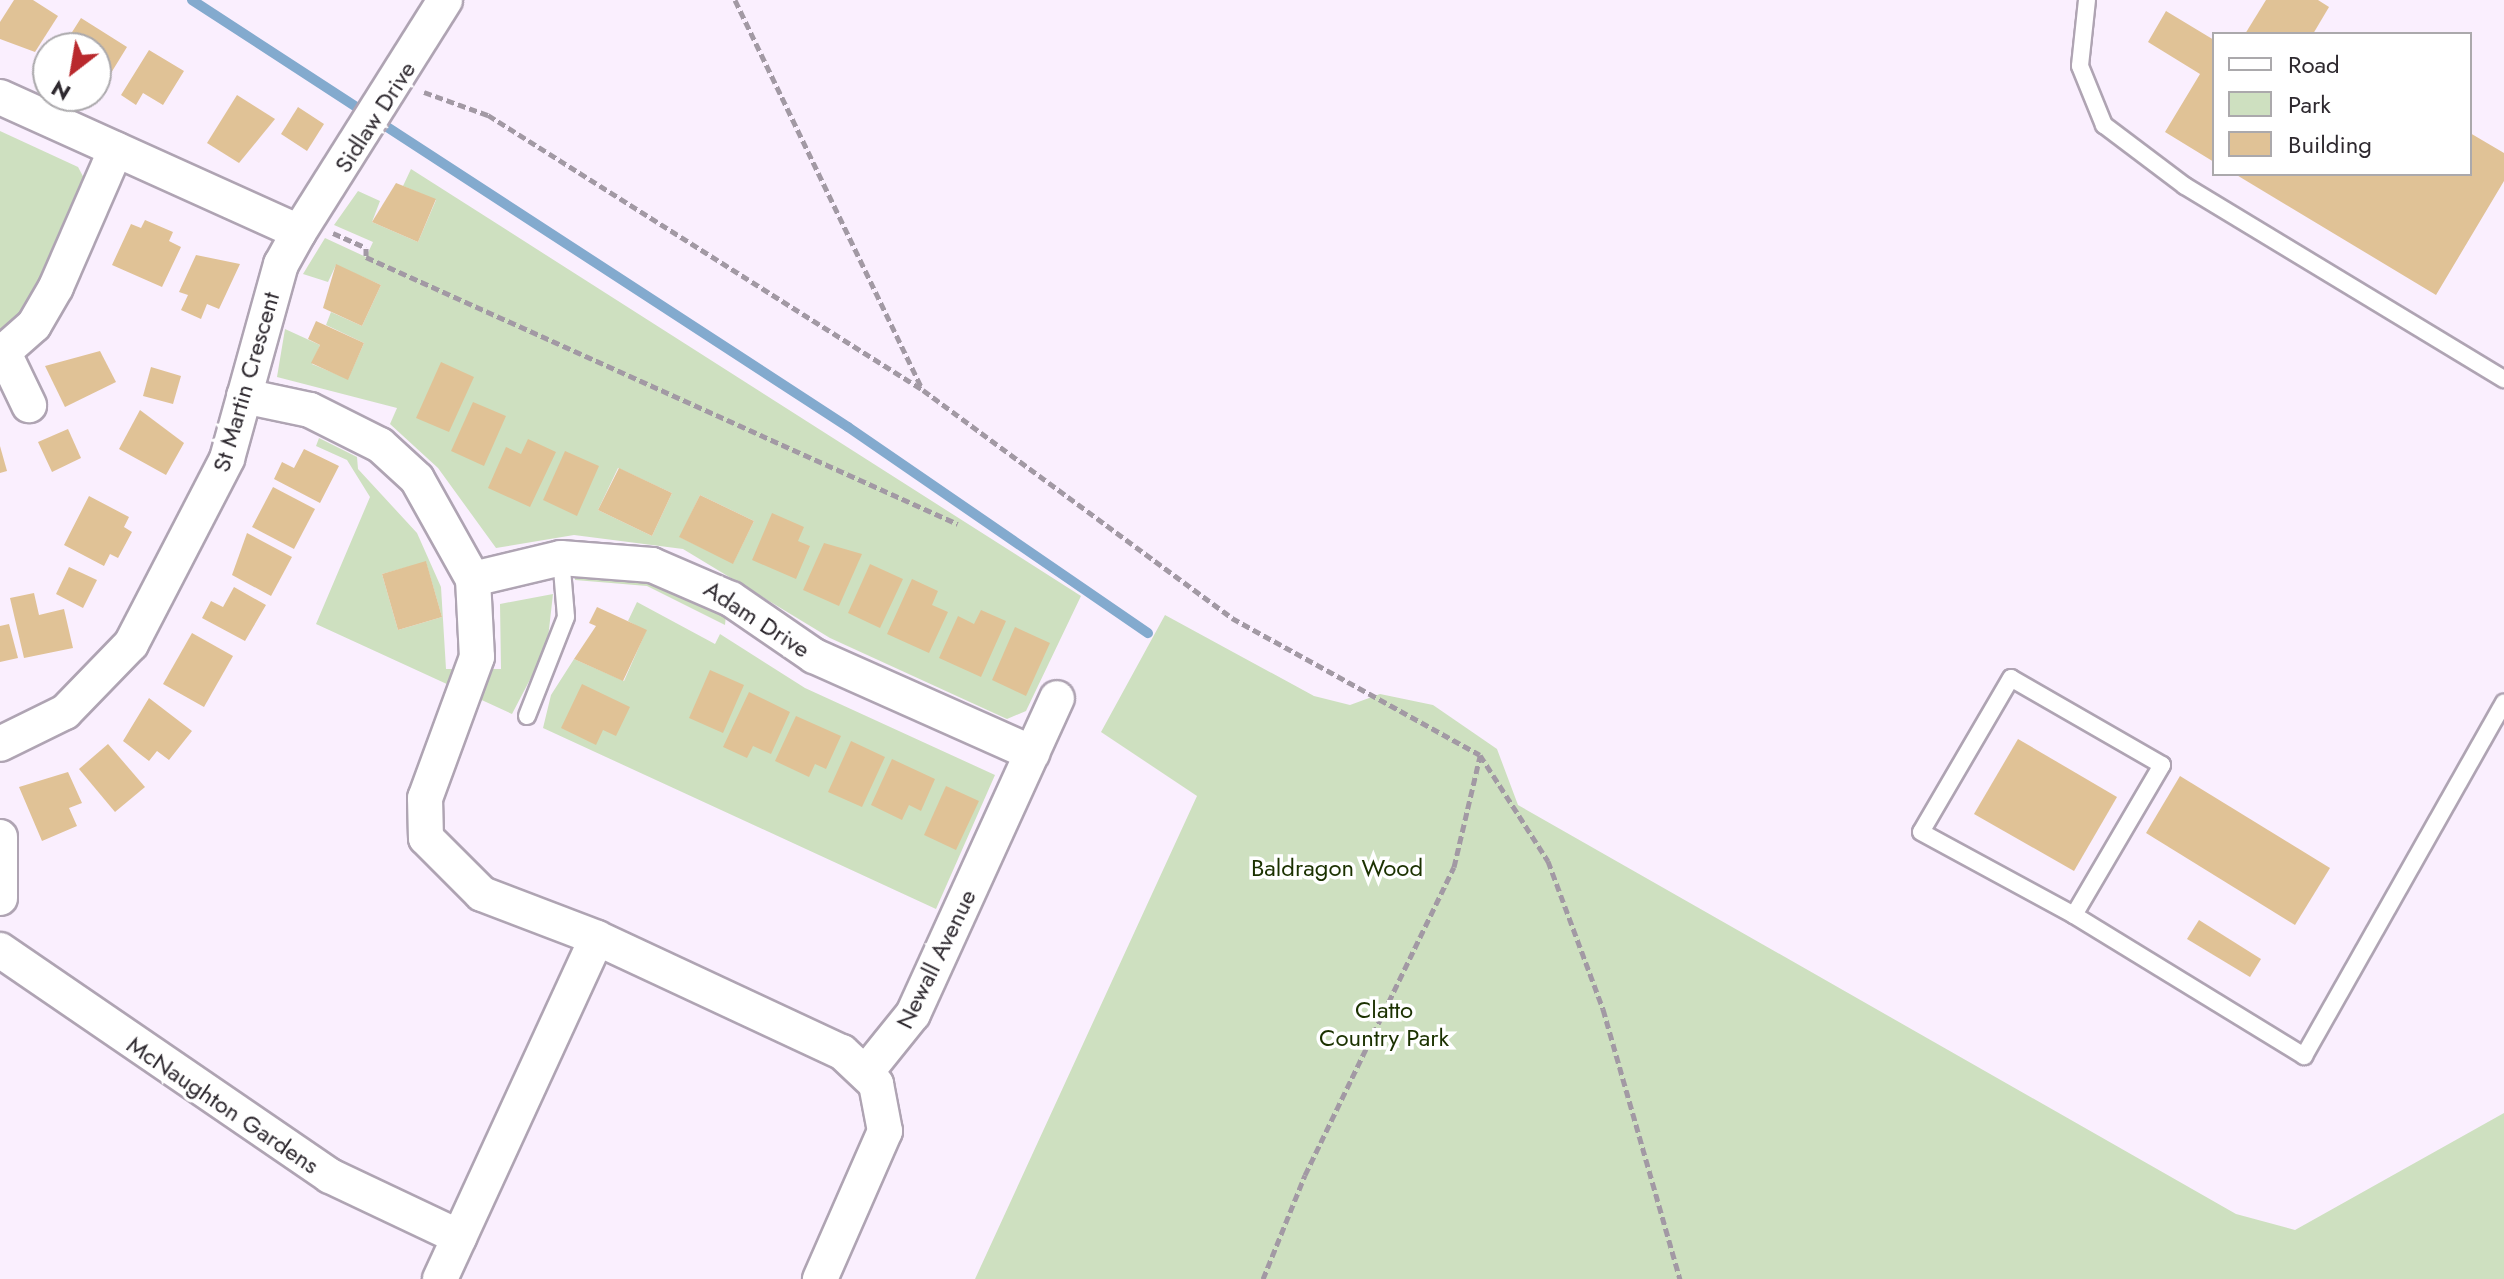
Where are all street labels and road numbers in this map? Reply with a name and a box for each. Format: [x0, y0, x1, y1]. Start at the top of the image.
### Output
street label: Sidlaw Drive [328, 56, 422, 178]
street label: St Martin Crescent [207, 289, 285, 475]
street label: Adam Drive [699, 574, 815, 664]
street label: Newall Avenue [890, 885, 982, 1033]
street label: McNaughton Gardens [122, 1030, 324, 1180]

